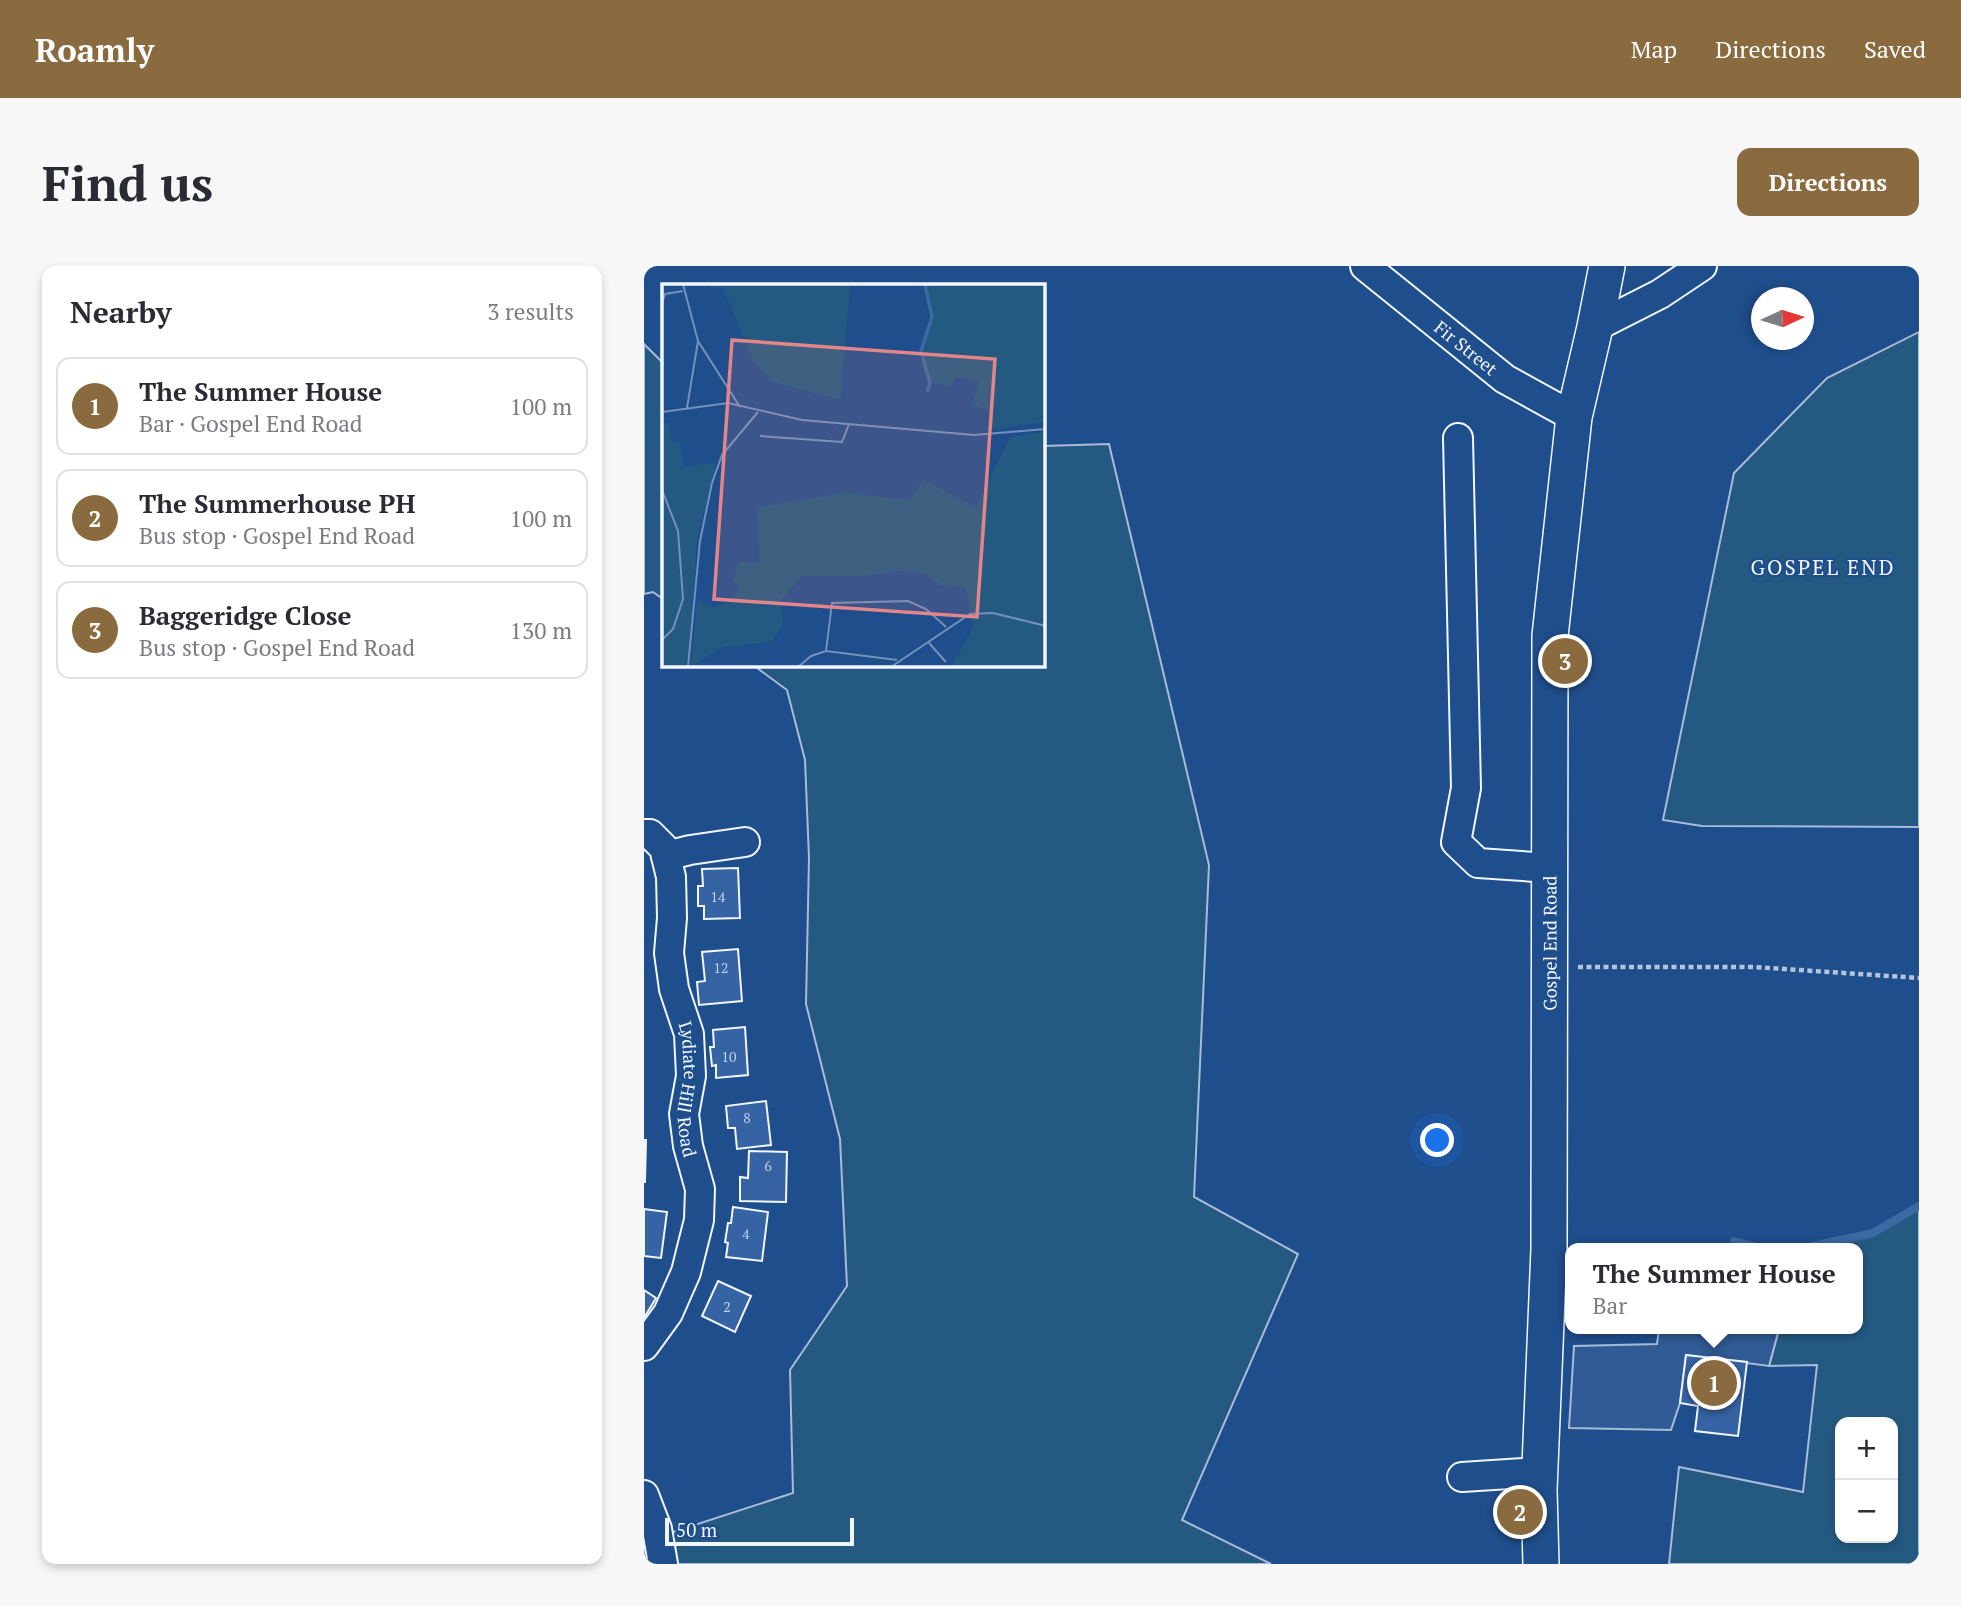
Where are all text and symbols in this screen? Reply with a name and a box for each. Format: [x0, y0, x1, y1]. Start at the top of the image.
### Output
text: Roamly [35, 28, 154, 71]
text: Map [1631, 33, 1677, 65]
text: Directions [1715, 33, 1826, 65]
text: Saved [1864, 33, 1926, 65]
button: Directions [1737, 148, 1919, 216]
text: Find us [42, 150, 213, 215]
inset map [662, 284, 1045, 667]
north arrow [1751, 287, 1814, 350]
text: Nearby [70, 292, 172, 332]
text: 3 results [487, 296, 574, 327]
street label: Fir Street [1430, 315, 1503, 381]
text: The Summer House [139, 374, 382, 408]
text: 1 [89, 391, 102, 422]
text: 100 m [510, 391, 572, 422]
text: Bar · Gospel End Road [139, 408, 363, 439]
text: The Summerhouse PH [139, 486, 415, 520]
text: 2 [89, 503, 102, 534]
text: 100 m [510, 503, 572, 534]
text: Bus stop · Gospel End Road [139, 520, 415, 551]
district label: GOSPEL END [1750, 553, 1896, 581]
text: Baggeridge Close [139, 598, 351, 632]
text: 3 [89, 615, 102, 646]
text: 130 m [510, 615, 572, 646]
text: Bus stop · Gospel End Road [139, 632, 415, 663]
pin: 3 [1542, 635, 1588, 687]
street label: Gospel End Road [1537, 876, 1562, 1011]
house number: 14 [711, 887, 726, 906]
house number: 12 [714, 958, 728, 977]
street label: Lydiate Hill Road [672, 1018, 703, 1160]
house number: 10 [722, 1047, 736, 1066]
house number: 8 [743, 1108, 751, 1127]
your location [1420, 1123, 1454, 1157]
house number: 6 [764, 1156, 772, 1175]
house number: 4 [742, 1224, 750, 1243]
popup [1565, 1243, 1863, 1334]
text: The Summer House [1592, 1256, 1836, 1290]
text: Bar [1592, 1290, 1627, 1321]
house number: 2 [723, 1297, 731, 1316]
pin: 1 [1691, 1357, 1737, 1409]
map controls [1835, 1417, 1898, 1543]
button: + [1835, 1417, 1898, 1480]
button: − [1835, 1480, 1898, 1543]
pin: 2 [1497, 1486, 1543, 1538]
scale bar [665, 1515, 854, 1547]
text: 50 m [676, 1517, 717, 1542]

